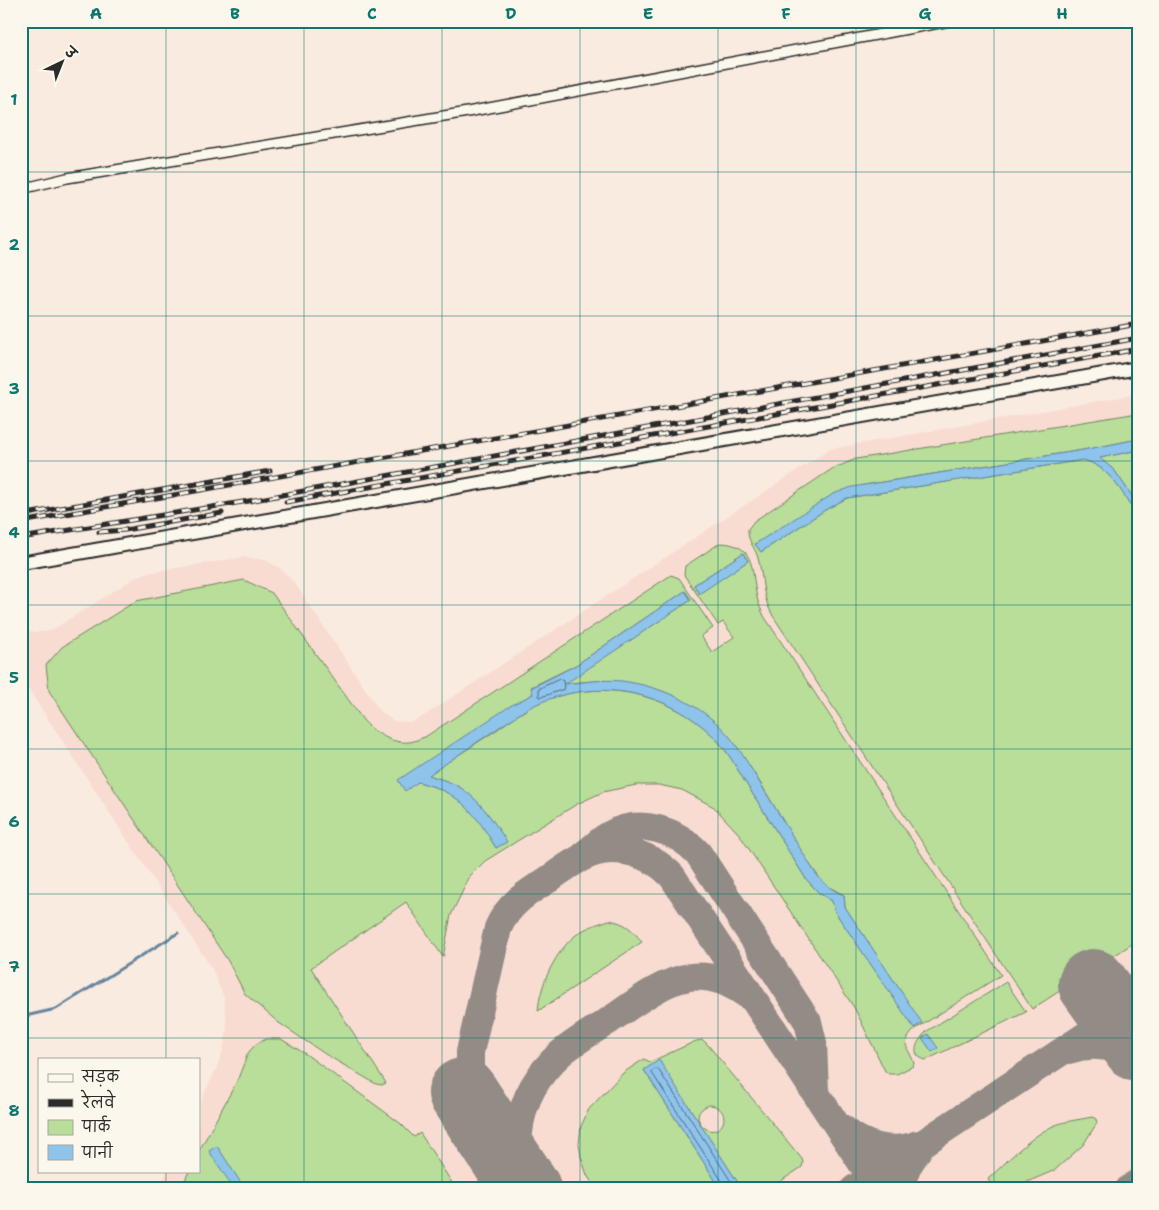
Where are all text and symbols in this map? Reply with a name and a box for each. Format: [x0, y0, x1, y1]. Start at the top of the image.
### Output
text: A [90, 3, 102, 24]
text: B [230, 3, 240, 24]
text: C [367, 3, 377, 24]
text: D [505, 3, 517, 24]
text: E [643, 3, 653, 24]
text: F [781, 3, 791, 24]
text: G [919, 3, 932, 24]
text: H [1056, 3, 1068, 24]
north arrow [38, 38, 88, 88]
text: उ [60, 41, 82, 63]
text: 1 [10, 89, 18, 110]
text: 2 [8, 234, 20, 255]
text: 3 [8, 378, 20, 399]
text: 4 [8, 522, 20, 543]
text: 5 [9, 667, 19, 688]
text: 6 [8, 811, 20, 832]
text: 7 [8, 956, 20, 977]
legend [38, 1058, 200, 1172]
text: सड़क [81, 1067, 120, 1087]
text: रेलवे [80, 1089, 116, 1113]
text: 8 [8, 1100, 20, 1121]
text: पार्क [81, 1115, 112, 1137]
text: पानी [81, 1141, 114, 1163]

